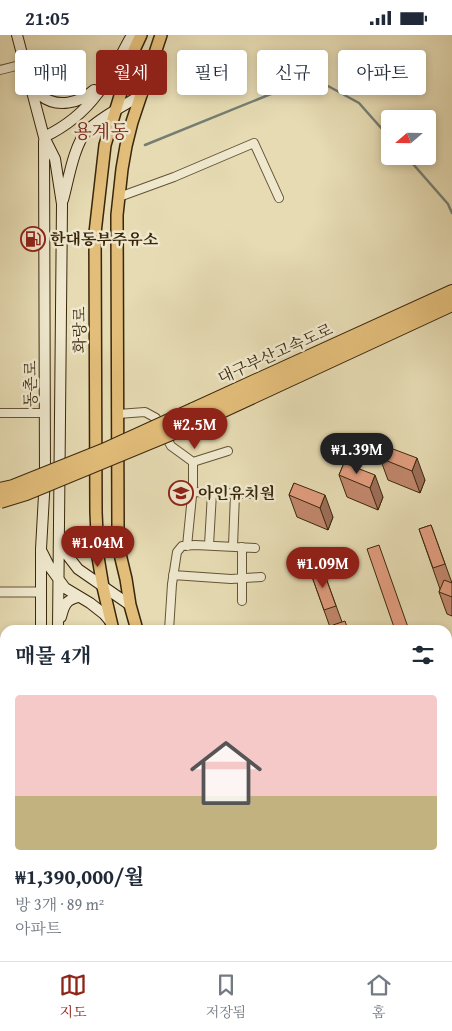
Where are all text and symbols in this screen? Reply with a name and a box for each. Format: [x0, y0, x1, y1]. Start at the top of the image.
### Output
text: 21:05 [25, 4, 70, 32]
chip: 매매 [15, 50, 86, 95]
chip: 월세 [96, 50, 167, 95]
chip: 필터 [177, 50, 247, 95]
chip: 신규 [257, 50, 328, 95]
chip: 아파트 [338, 50, 426, 95]
north arrow [381, 110, 436, 165]
map controls [381, 110, 436, 165]
district label: 용계동 [73, 117, 129, 145]
fuel station icon: 한대동부주유소 [20, 226, 46, 252]
place label: 한대동부주유소 [50, 227, 159, 251]
street label: 화랑로 [67, 306, 91, 353]
street label: 대구부산고속도로 [214, 317, 337, 389]
street label: 동촌로 [18, 360, 42, 407]
pin: ₩2.5M [160, 407, 230, 450]
text: ₩2.5M [173, 412, 217, 436]
pin: ₩1.39M [316, 433, 398, 475]
text: ₩1.39M [331, 437, 383, 461]
school or university icon: 아인유치원 [168, 480, 194, 506]
place label: 아인유치원 [198, 481, 275, 505]
pin: ₩1.04M [57, 525, 139, 568]
text: ₩1.04M [72, 530, 124, 554]
pin: ₩1.09M [282, 547, 364, 589]
text: ₩1.09M [297, 551, 349, 575]
text: 매물 4개 [15, 640, 91, 671]
icon: filters [409, 641, 437, 669]
icon: home [181, 728, 271, 818]
text: ₩1,390,000/월 [15, 861, 144, 892]
text: 방 3개 · 89 m² [15, 892, 104, 916]
text: 아파트 [15, 916, 61, 940]
tab: 지도 [59, 971, 87, 1022]
tab: 저장됨 [206, 971, 246, 1022]
tab: 홈 [365, 971, 393, 1022]

